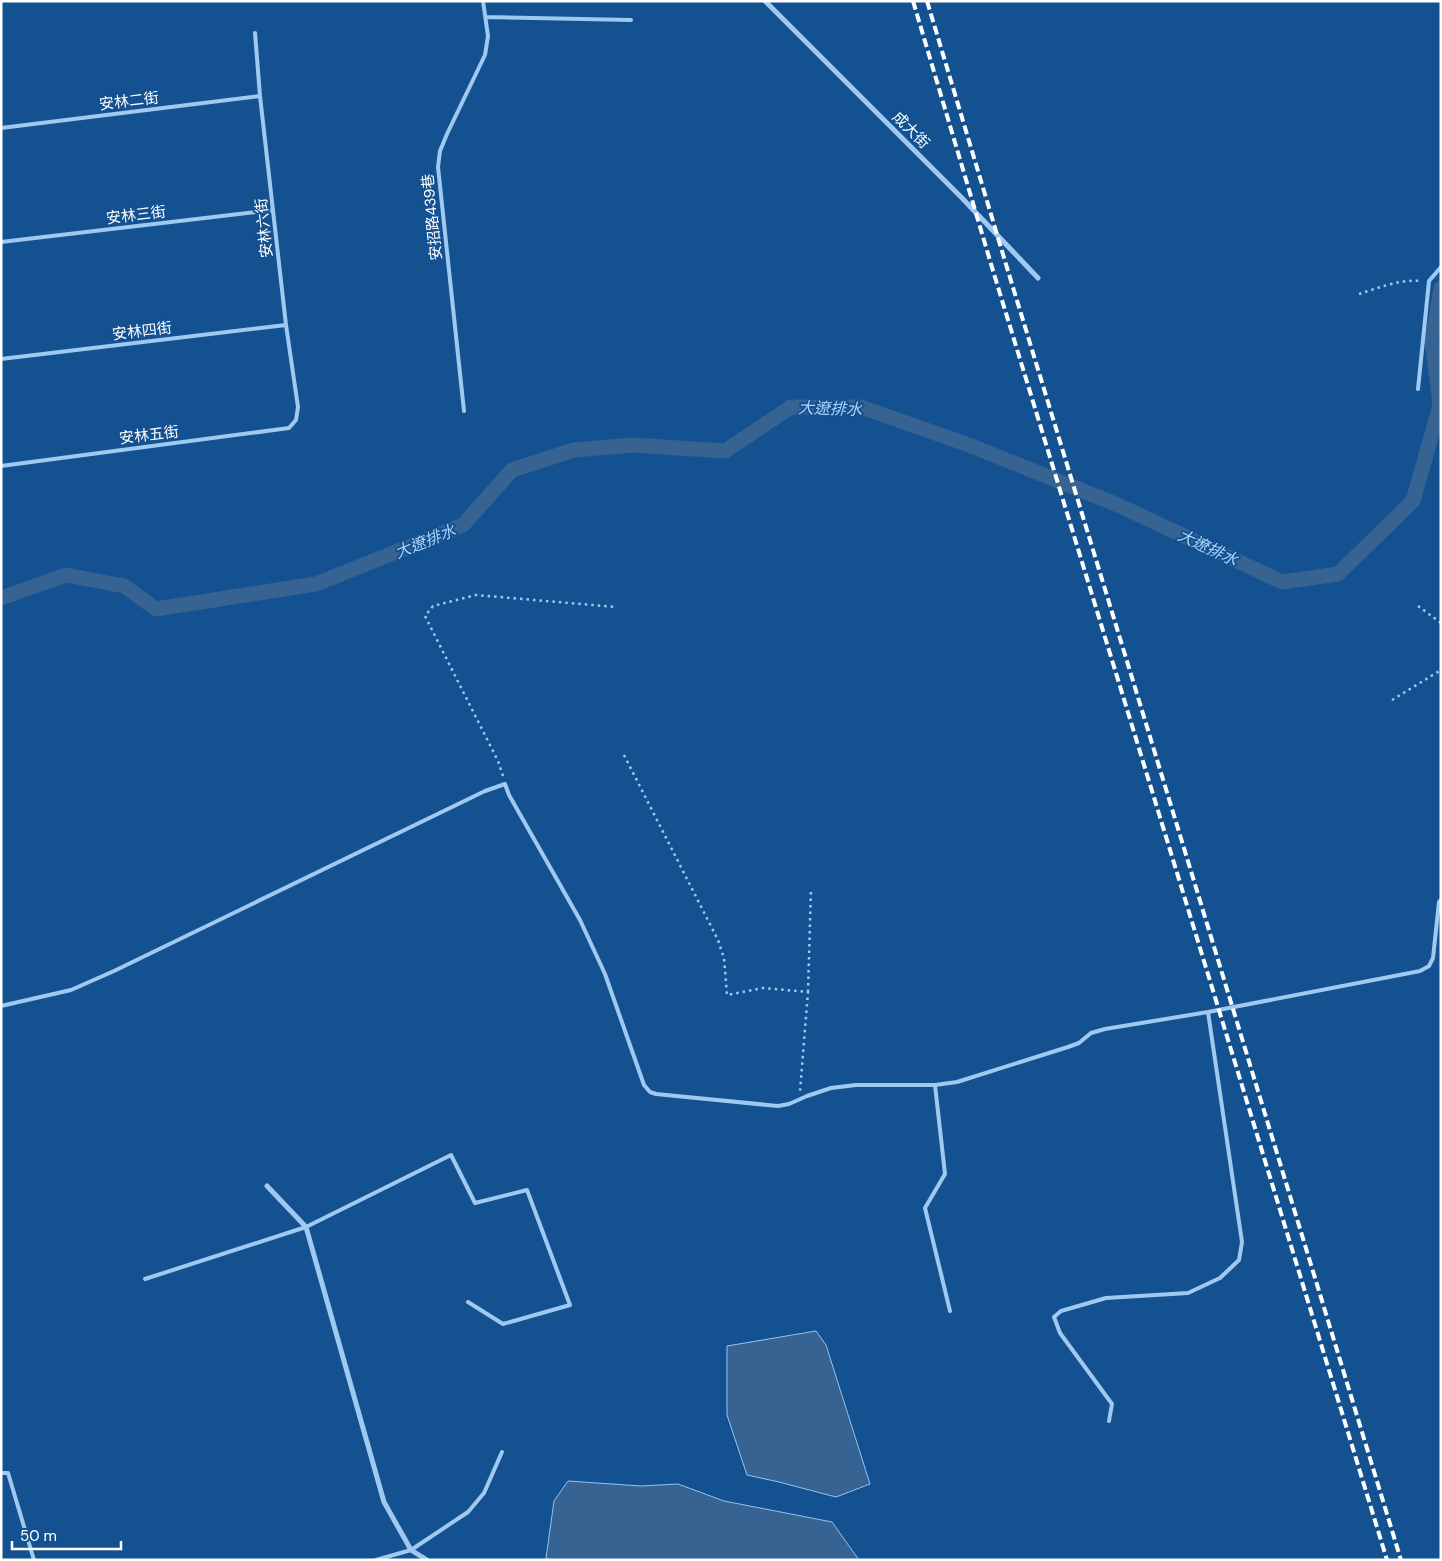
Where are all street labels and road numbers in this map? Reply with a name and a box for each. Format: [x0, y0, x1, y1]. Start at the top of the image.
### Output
street label: 安林二街 [98, 87, 160, 115]
street label: 成大街 [888, 107, 934, 153]
street label: 安招路439巷 [418, 173, 446, 261]
street label: 安林六街 [251, 197, 277, 259]
street label: 安林三街 [105, 201, 167, 229]
street label: 安林四街 [111, 317, 173, 345]
street label: 安林五街 [118, 421, 180, 449]

